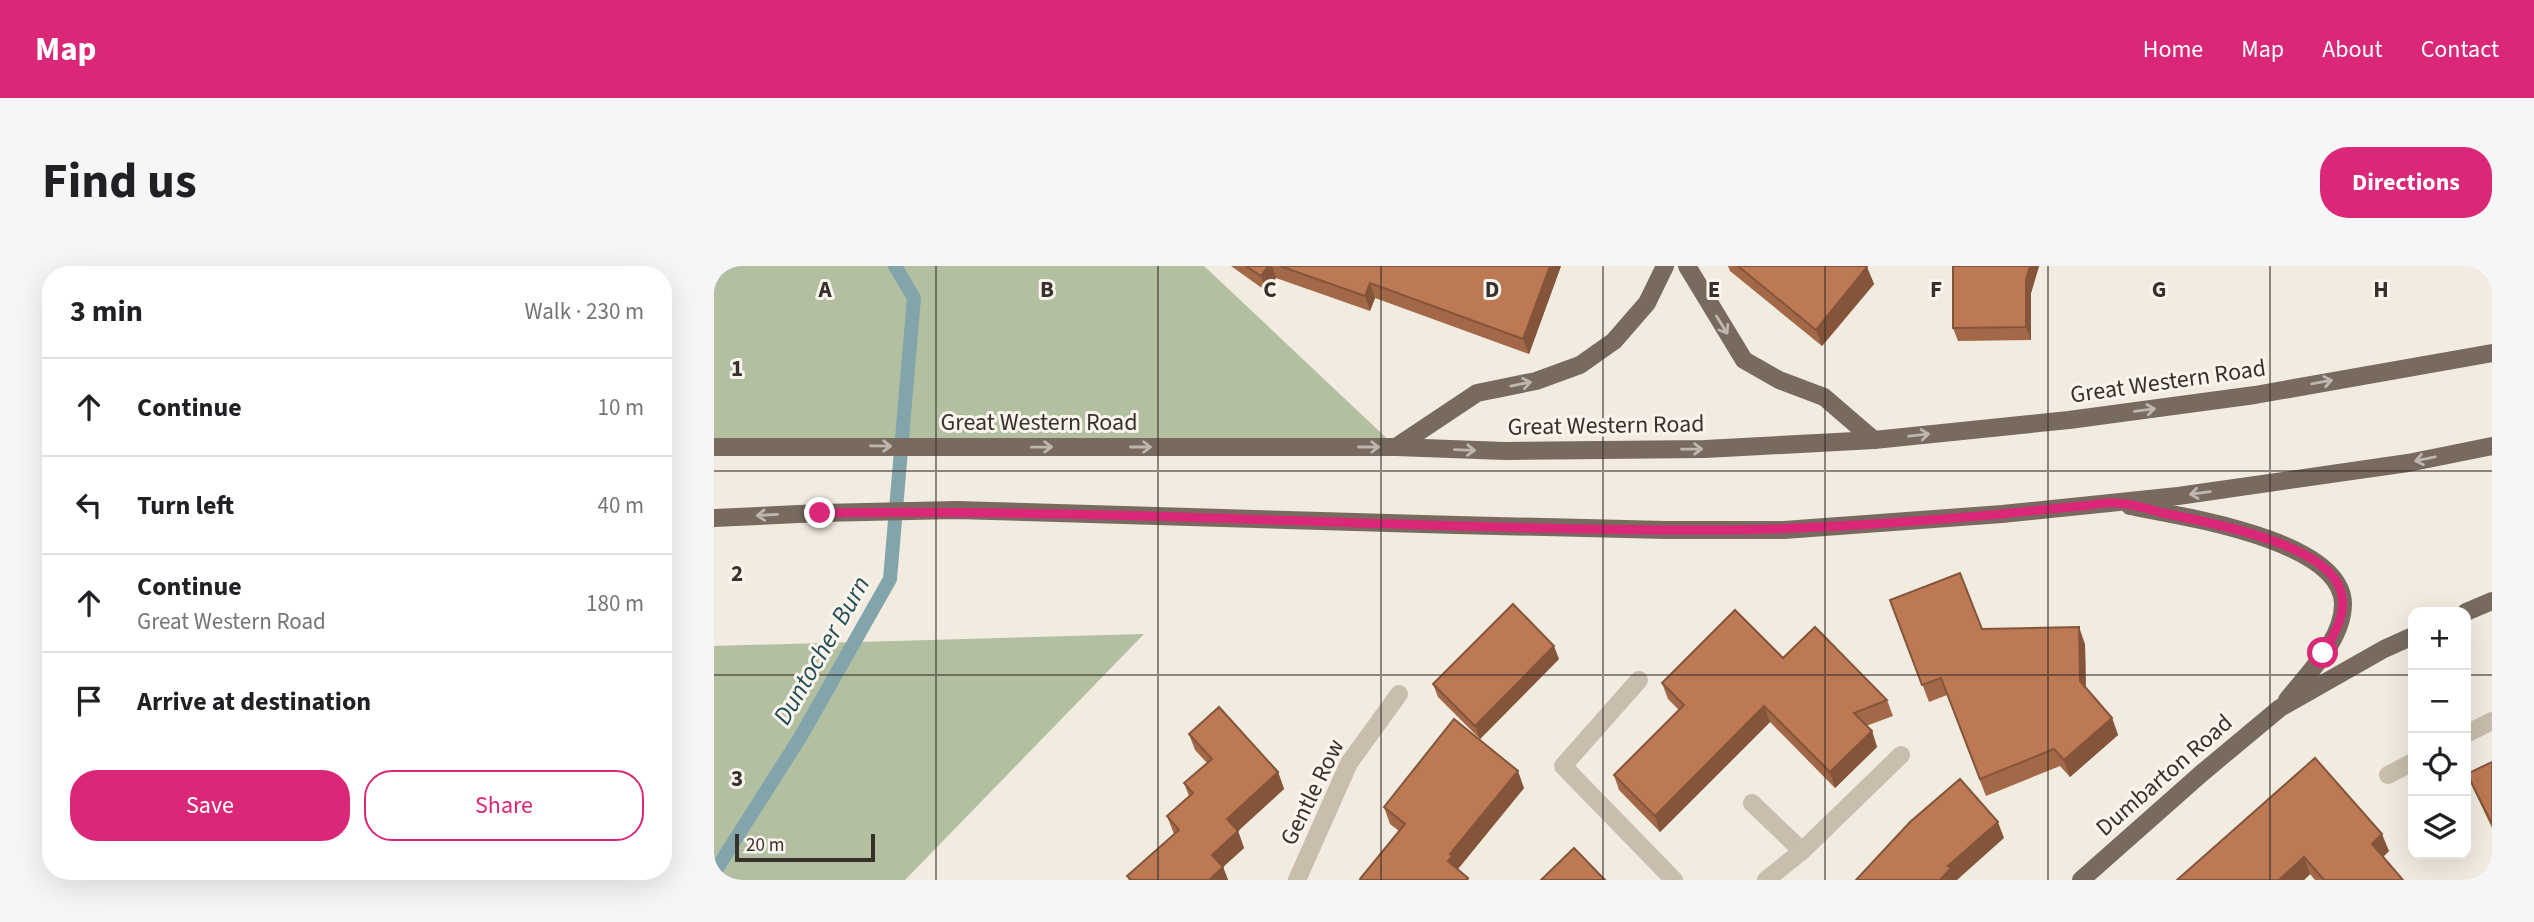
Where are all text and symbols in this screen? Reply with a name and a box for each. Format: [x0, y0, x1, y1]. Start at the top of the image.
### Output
text: Map [35, 26, 96, 73]
text: Home [2143, 32, 2203, 67]
text: Map [2241, 32, 2284, 67]
text: About [2322, 32, 2383, 67]
text: Contact [2421, 32, 2499, 67]
text: Find us [42, 147, 197, 217]
button: Directions [2320, 147, 2492, 218]
text: A [817, 273, 832, 306]
text: B [1040, 273, 1054, 306]
text: C [1263, 273, 1277, 306]
text: D [1485, 273, 1499, 306]
text: E [1708, 273, 1720, 306]
text: F [1930, 273, 1942, 306]
text: G [2152, 273, 2166, 306]
text: H [2373, 273, 2389, 306]
text: 3 min [70, 290, 143, 333]
text: Walk · 230 m [525, 295, 644, 328]
one-way arrow [1715, 314, 1729, 334]
street label: Great Western Road [2068, 350, 2268, 413]
text: 1 [731, 352, 743, 385]
one-way arrow [2310, 375, 2333, 388]
one-way arrow [1509, 377, 1532, 391]
icon: ahead [70, 388, 108, 426]
text: Continue [137, 389, 242, 426]
text: 10 m [597, 391, 644, 424]
one-way arrow [2133, 403, 2156, 416]
street label: Great Western Road [941, 405, 1137, 440]
street label: Great Western Road [1507, 406, 1705, 445]
one-way arrow [1907, 429, 1930, 442]
one-way arrow [870, 440, 893, 453]
one-way arrow [1130, 440, 1153, 454]
one-way arrow [1357, 440, 1380, 454]
one-way arrow [1030, 441, 1053, 454]
one-way arrow [1680, 442, 1703, 456]
one-way arrow [1453, 443, 1476, 456]
one-way arrow [2414, 453, 2437, 467]
icon: left [70, 486, 108, 524]
text: Turn left [137, 487, 234, 524]
one-way arrow [2189, 487, 2212, 500]
text: 40 m [597, 489, 644, 522]
route end [804, 497, 835, 528]
one-way arrow [756, 509, 779, 522]
text: 2 [731, 557, 743, 590]
text: Continue [137, 568, 242, 605]
water label: Duntocher Burn [764, 569, 879, 732]
icon: ahead [70, 584, 108, 622]
text: 180 m [586, 587, 644, 620]
text: Great Western Road [137, 605, 326, 638]
map controls [2408, 607, 2471, 859]
button: + [2408, 607, 2471, 670]
route start [2307, 637, 2338, 668]
button: − [2408, 670, 2471, 733]
icon: arrive [70, 682, 108, 720]
text: Arrive at destination [137, 683, 371, 720]
street label: Dumbarton Road [2088, 706, 2240, 845]
street label: Gentle Row [1272, 733, 1353, 851]
button: locate [2408, 733, 2471, 796]
text: 3 [731, 762, 743, 795]
button: Save [70, 770, 350, 841]
button: Share [364, 770, 644, 841]
button: layers [2408, 796, 2471, 859]
scale bar [735, 831, 875, 863]
text: 20 m [746, 832, 784, 859]

